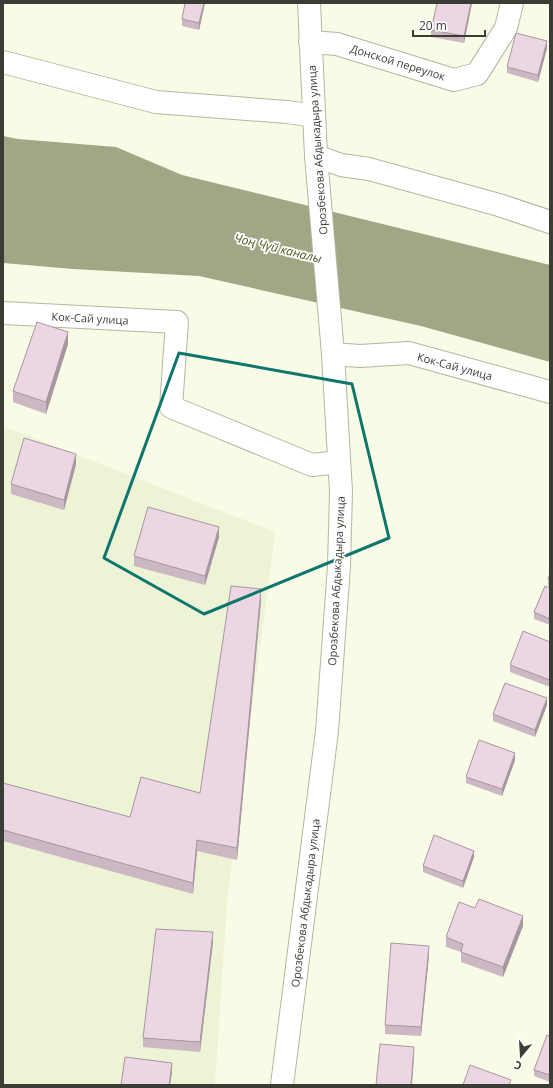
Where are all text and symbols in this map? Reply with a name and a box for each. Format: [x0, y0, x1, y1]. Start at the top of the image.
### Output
scale bar [413, 12, 485, 38]
text: 20 m [419, 17, 447, 34]
street label: Донской переулок [349, 40, 448, 84]
street label: Орозбекова Абдыкадыра улица [304, 65, 330, 235]
water label: Чоң Чүй каналы [233, 229, 324, 267]
street label: Кок-Сай улица [51, 308, 129, 328]
street label: Кок-Сай улица [416, 349, 494, 383]
street label: Орозбекова Абдыкадыра улица [324, 496, 348, 666]
street label: Орозбекова Абдыкадыра улица [287, 818, 323, 988]
north arrow [501, 1036, 541, 1076]
text: С [512, 1058, 523, 1074]

